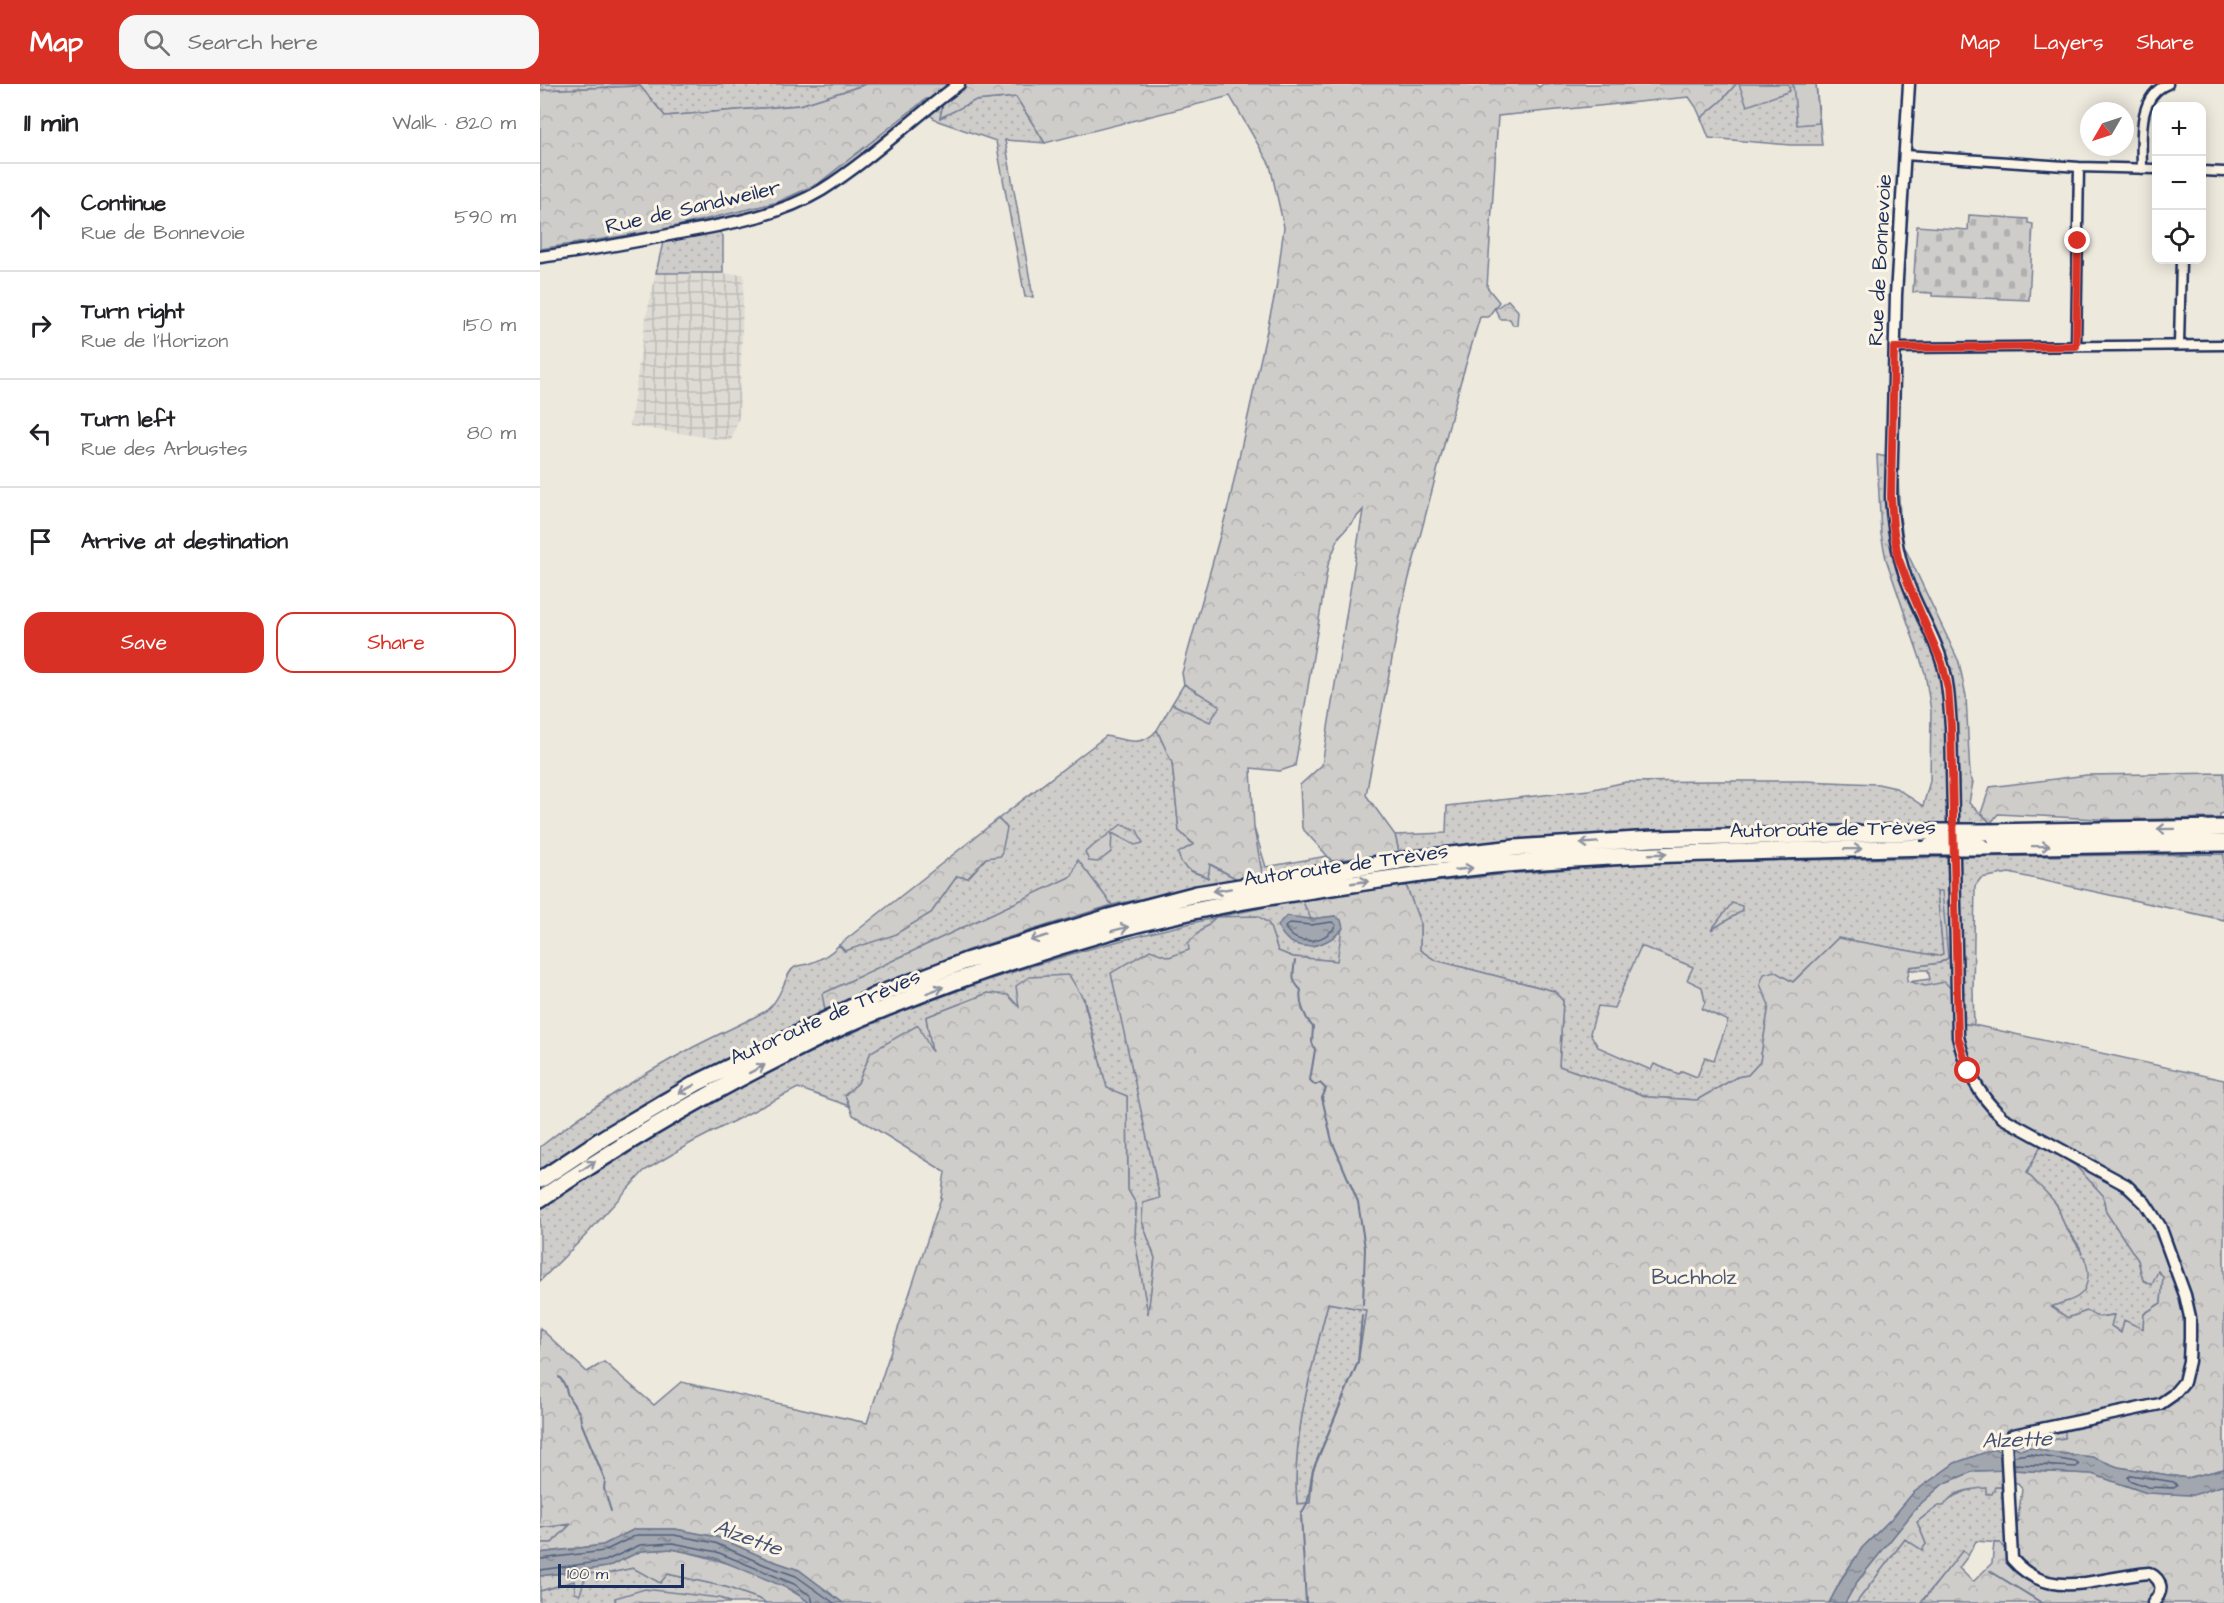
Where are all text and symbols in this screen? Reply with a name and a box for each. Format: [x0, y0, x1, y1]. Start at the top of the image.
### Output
search box [119, 15, 539, 69]
text: Map [30, 23, 83, 62]
icon: search [140, 26, 173, 59]
text: Search here [188, 27, 318, 58]
text: Map [1960, 28, 2000, 57]
text: Layers [2033, 28, 2103, 57]
text: Share [2136, 28, 2194, 57]
north arrow [2080, 102, 2134, 156]
map controls [2152, 102, 2206, 264]
button: + [2152, 102, 2206, 156]
text: 11 min [24, 105, 78, 141]
text: Walk · 820 m [392, 109, 516, 137]
button: − [2152, 156, 2206, 210]
street label: Rue de Sandweiler [602, 173, 784, 241]
street label: Rue de Bonnevoie [1861, 173, 1899, 347]
text: Continue [81, 188, 166, 219]
icon: ahead [24, 201, 57, 234]
text: 590 m [454, 203, 516, 231]
button: locate [2152, 210, 2206, 264]
text: Rue de Bonnevoie [81, 219, 245, 247]
route end [2064, 227, 2090, 253]
text: Turn right [81, 296, 184, 327]
icon: right [24, 309, 57, 342]
text: 150 m [463, 311, 516, 339]
text: Rue de l'Horizon [81, 327, 228, 355]
text: Turn left [81, 404, 175, 435]
icon: left [24, 417, 57, 450]
text: 80 m [467, 419, 516, 447]
text: Rue des Arbustes [81, 435, 248, 463]
icon: arrive [24, 525, 57, 558]
text: Arrive at destination [81, 526, 288, 557]
button: Save [24, 612, 264, 673]
button: Share [276, 612, 516, 673]
street label: Autoroute de Trèves [1730, 813, 1936, 845]
one-way arrow [2156, 823, 2176, 835]
street label: Autoroute de Trèves [1242, 836, 1450, 894]
one-way arrow [1580, 838, 1600, 849]
one-way arrow [2030, 840, 2050, 852]
one-way arrow [1843, 843, 1863, 855]
one-way arrow [1648, 849, 1668, 860]
one-way arrow [1454, 863, 1473, 874]
one-way arrow [1350, 877, 1370, 888]
one-way arrow [1212, 885, 1232, 896]
one-way arrow [1111, 922, 1130, 934]
one-way arrow [1030, 933, 1049, 944]
street label: Autoroute de Trèves [725, 962, 925, 1072]
one-way arrow [925, 983, 944, 994]
route start [1954, 1057, 1980, 1083]
one-way arrow [748, 1063, 766, 1074]
one-way arrow [679, 1083, 696, 1095]
one-way arrow [580, 1160, 596, 1172]
park label: Buchholz [1651, 1263, 1737, 1292]
water label: Alzette [1981, 1423, 2054, 1457]
water label: Alzette [710, 1511, 787, 1565]
scale bar [558, 1561, 684, 1588]
text: 100 m [567, 1563, 608, 1585]

